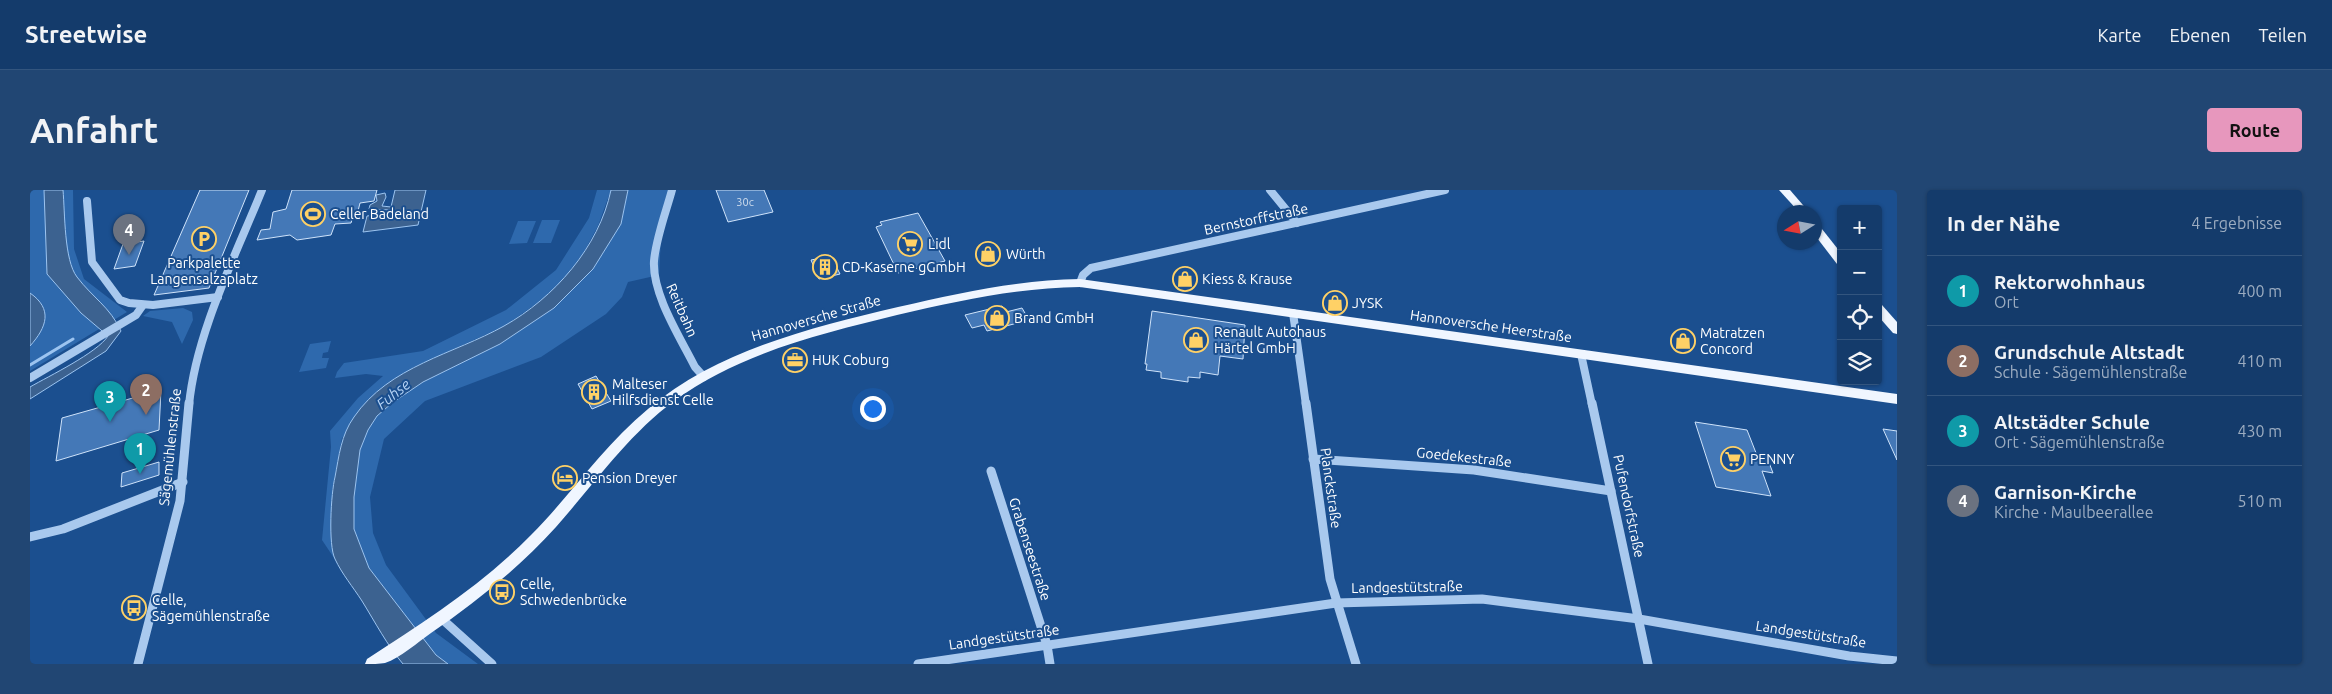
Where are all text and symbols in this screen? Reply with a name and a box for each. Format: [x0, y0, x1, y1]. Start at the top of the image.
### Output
text: Streetwise [25, 21, 147, 48]
text: Karte [2098, 25, 2142, 45]
text: Ebenen [2170, 25, 2231, 45]
text: Teilen [2259, 25, 2307, 45]
button: Route [2207, 108, 2302, 152]
text: Anfahrt [30, 110, 158, 150]
house number: 30c [736, 196, 754, 208]
street label: Bernstorffstraße [1203, 200, 1309, 238]
sports icon: Celler Badeland [300, 201, 326, 227]
north arrow [1777, 205, 1822, 250]
map controls [1837, 205, 1882, 385]
button: + [1837, 205, 1882, 250]
place label: Celler Badeland [330, 206, 429, 222]
text: In der Nähe [1947, 211, 2060, 235]
pin: 4 [113, 214, 145, 255]
text: 4 Ergebnisse [2191, 214, 2282, 232]
parking icon: Parkpalette Langensalzaplatz [191, 226, 217, 252]
supermarket icon: Lidl [897, 231, 923, 257]
place label: Lidl [928, 236, 951, 252]
shop icon: Würth [975, 241, 1001, 267]
place label: Würth [1006, 246, 1046, 262]
button: − [1837, 250, 1882, 295]
building icon: CD-Kaserne gGmbH [812, 254, 838, 280]
place label: Parkpalette Langensalzaplatz [150, 255, 258, 287]
place label: CD-Kaserne gGmbH [842, 259, 966, 275]
shop icon: Kiess & Krause [1172, 266, 1198, 292]
place label: Kiess & Krause [1202, 271, 1292, 287]
text: Rektorwohnhaus [1994, 271, 2145, 293]
street label: Reitbahn [663, 281, 701, 339]
text: 1 [1958, 282, 1968, 300]
text: 400 m [2237, 282, 2282, 300]
shop icon: JYSK [1322, 290, 1348, 316]
street label: Hannoversche Straße [749, 292, 883, 344]
text: Ort [1994, 293, 2019, 311]
place label: JYSK [1352, 295, 1383, 311]
button: locate [1837, 295, 1882, 340]
shop icon: Brand GmbH [984, 305, 1010, 331]
street label: Hannoversche Heerstraße [1409, 307, 1573, 345]
place label: Brand GmbH [1014, 310, 1094, 326]
place label: Renault Autohaus Härtel GmbH [1214, 324, 1326, 356]
place label: Matratzen Concord [1700, 325, 1765, 357]
shop icon: Renault Autohaus Härtel GmbH [1183, 327, 1209, 353]
shop icon: Matratzen Concord [1670, 328, 1696, 354]
button: layers [1837, 340, 1882, 385]
text: Grundschule Altstadt [1994, 341, 2184, 363]
office icon: HUK Coburg [782, 347, 808, 373]
place label: HUK Coburg [812, 352, 889, 368]
text: 2 [1958, 352, 1968, 370]
text: 410 m [2237, 352, 2282, 370]
text: Schule · Sägemühlenstraße [1994, 363, 2187, 381]
pin: 2 [130, 374, 162, 415]
water label: Fuhse [373, 375, 413, 413]
place label: Malteser Hilfsdienst Celle [612, 376, 714, 408]
building icon: Malteser Hilfsdienst Celle [581, 379, 607, 405]
pin: 3 [94, 381, 126, 422]
street label: Sägemühlenstraße [156, 387, 184, 507]
your location [860, 396, 886, 422]
text: Altstädter Schule [1994, 411, 2150, 433]
text: 3 [1958, 422, 1968, 440]
text: 430 m [2237, 422, 2282, 440]
pin: 1 [124, 433, 156, 474]
text: Ort · Sägemühlenstraße [1994, 433, 2165, 451]
street label: Goedekestraße [1415, 444, 1513, 470]
supermarket icon: PENNY [1720, 446, 1746, 472]
street label: Planckstraße [1317, 447, 1345, 529]
place label: PENNY [1750, 451, 1794, 467]
street label: Pufendorfstraße [1610, 453, 1648, 559]
hotel icon: Pension Dreyer [552, 465, 578, 491]
place label: Pension Dreyer [582, 470, 678, 486]
text: Garnison-Kirche [1994, 481, 2137, 503]
text: 4 [1958, 492, 1968, 510]
text: 510 m [2237, 492, 2282, 510]
street label: Grabenseestraße [1006, 495, 1054, 603]
text: Kirche · Maulbeerallee [1994, 503, 2153, 521]
place label: Celle, Schwedenbrücke [520, 576, 627, 608]
street label: Landgestütstraße [1351, 578, 1463, 596]
bus stop icon: Celle, Schwedenbrücke [489, 579, 515, 605]
place label: Celle, Sägemühlenstraße [152, 592, 270, 624]
bus stop icon: Celle, Sägemühlenstraße [121, 595, 147, 621]
street label: Landgestütstraße [1755, 617, 1867, 651]
street label: Landgestütstraße [948, 621, 1060, 653]

